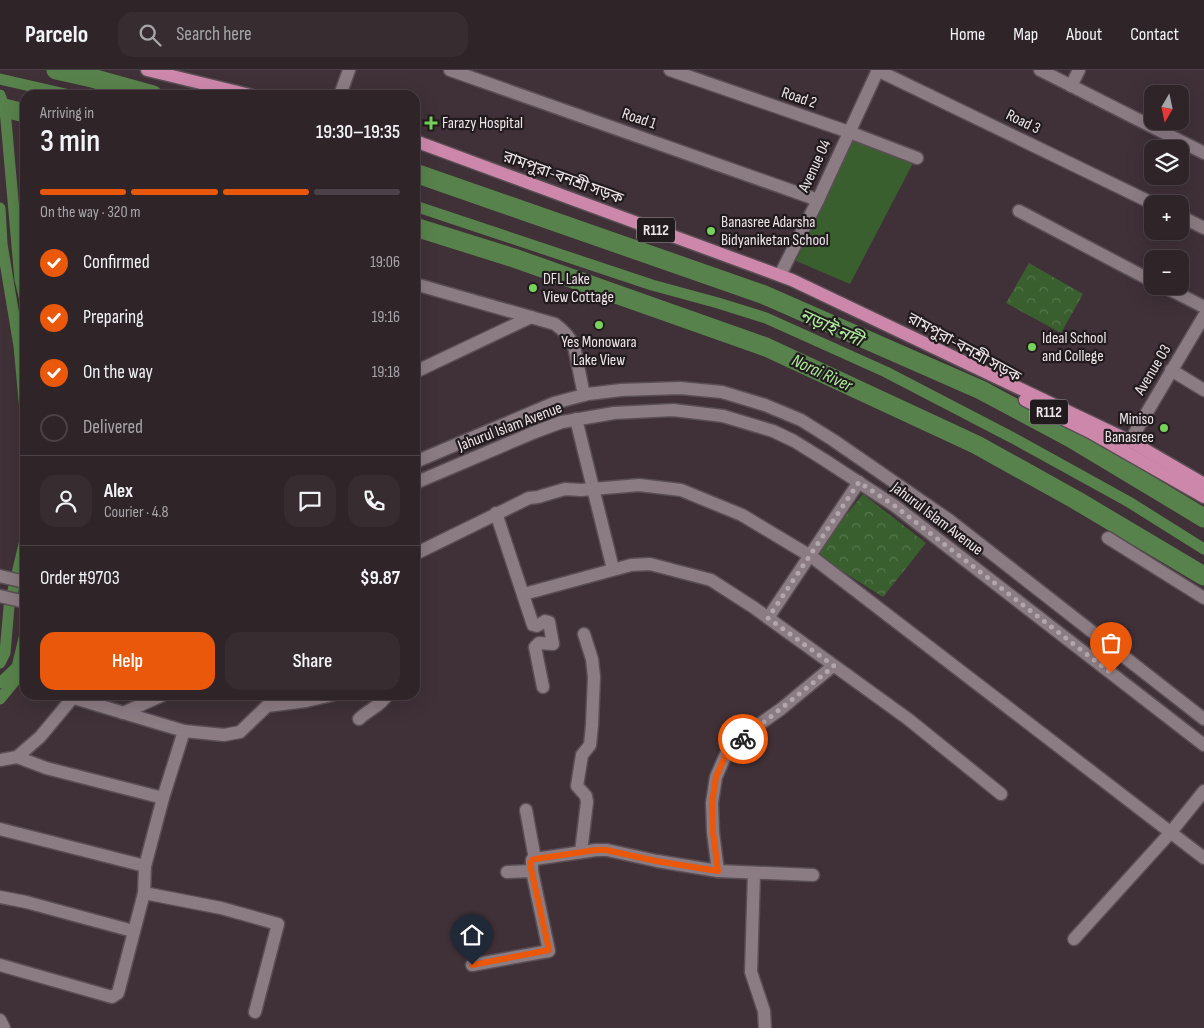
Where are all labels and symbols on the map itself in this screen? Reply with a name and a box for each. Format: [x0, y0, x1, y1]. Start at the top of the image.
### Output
street label: Road 2 [779, 83, 819, 113]
north arrow [1144, 85, 1189, 130]
street label: Road 1 [619, 104, 659, 134]
street label: Road 3 [1003, 106, 1043, 138]
place label: Farazy Hospital [442, 114, 523, 133]
marker: Farazy Hospital [424, 116, 438, 130]
street label: Avenue 04 [794, 137, 835, 196]
street label: রামপুরা-বনশ্রী সড়ক [499, 146, 627, 209]
place label: Banasree Adarsha Bidyaniketan School [721, 213, 829, 250]
road number: R112 [637, 218, 675, 242]
marker: Banasree Adarsha Bidyaniketan School [705, 225, 717, 237]
place label: DFL Lake View Cottage [543, 270, 614, 307]
marker: DFL Lake View Cottage [527, 282, 539, 294]
water label: নড়াই নদী [796, 304, 869, 352]
street label: রামপুরা-বনশ্রী সড়ক [903, 308, 1025, 388]
marker: Yes Monowara Lake View [593, 319, 605, 331]
place label: Ideal School and College [1042, 329, 1106, 366]
place label: Yes Monowara Lake View [561, 333, 637, 370]
marker: Ideal School and College [1026, 341, 1038, 353]
street label: Avenue 03 [1130, 341, 1175, 400]
water label: Norai River [788, 350, 857, 397]
street label: Jahurul Islam Avenue [454, 398, 565, 456]
road number: R112 [1030, 400, 1068, 424]
place label: Miniso Banasree [1105, 410, 1154, 447]
marker: Miniso Banasree [1158, 422, 1170, 434]
street label: Jahurul Islam Avenue [887, 478, 987, 560]
pin [1090, 622, 1132, 673]
courier [718, 714, 768, 764]
pin [451, 914, 493, 965]

